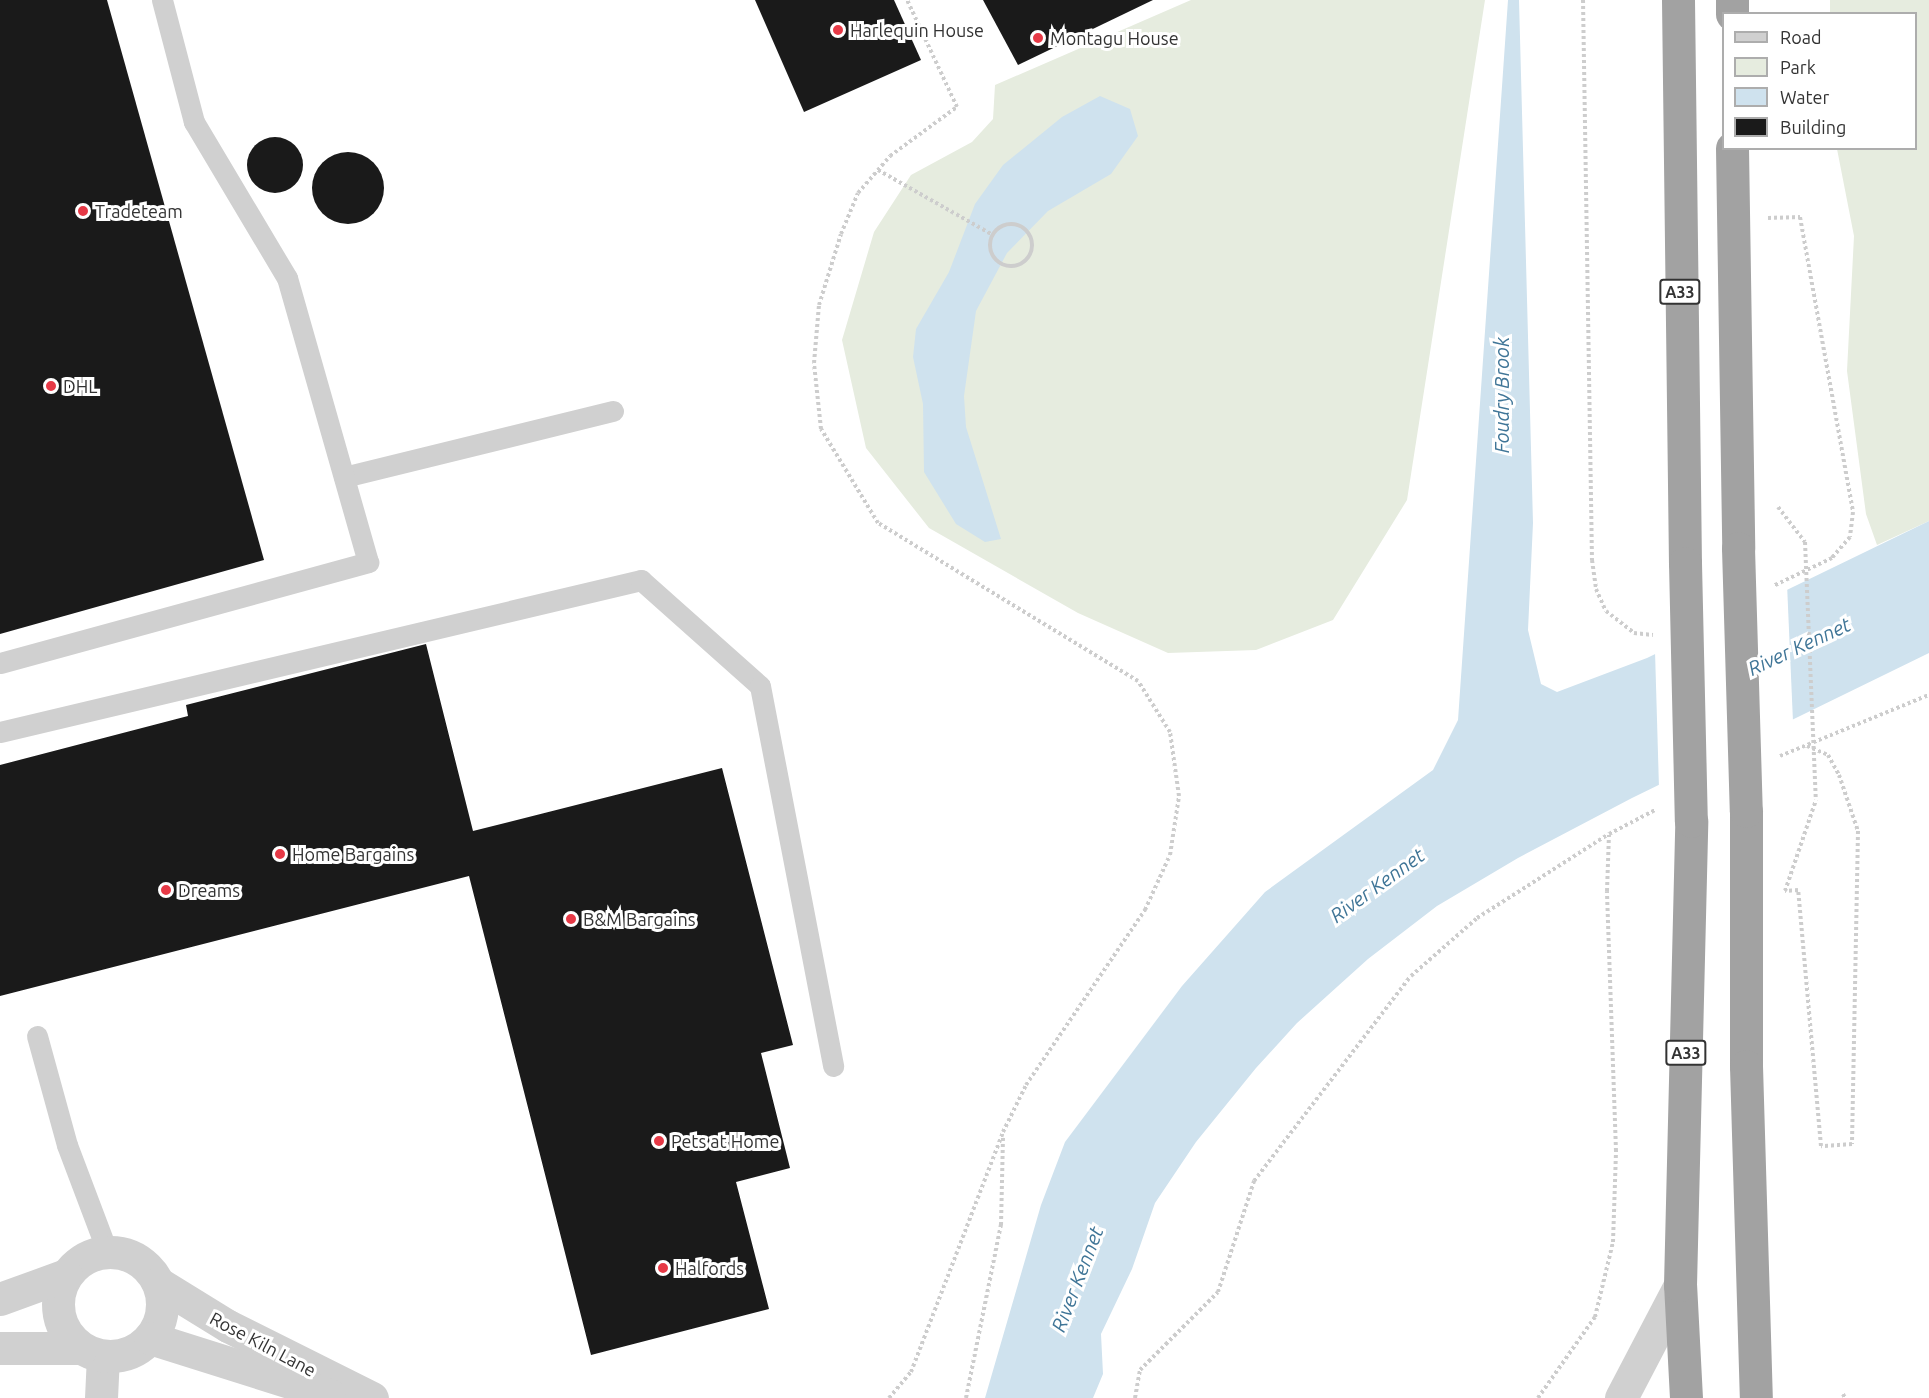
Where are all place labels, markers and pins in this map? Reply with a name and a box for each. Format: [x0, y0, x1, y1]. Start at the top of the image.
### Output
place label: Harlequin House [850, 19, 984, 41]
marker: Harlequin House [831, 23, 845, 37]
place label: Montagu House [1050, 27, 1179, 49]
marker: Montagu House [1031, 31, 1045, 45]
place label: Tradeteam [95, 200, 183, 222]
marker: Tradeteam [76, 204, 90, 218]
place label: DHL [63, 375, 97, 397]
marker: DHL [44, 379, 58, 393]
place label: Home Bargains [292, 843, 414, 865]
marker: Home Bargains [273, 847, 287, 861]
place label: Dreams [178, 879, 240, 901]
marker: Dreams [159, 883, 173, 897]
place label: B&M Bargains [583, 908, 696, 930]
marker: B&M Bargains [564, 912, 578, 926]
place label: Pets at Home [671, 1130, 779, 1152]
marker: Pets at Home [652, 1134, 666, 1148]
place label: Halfords [675, 1257, 744, 1279]
marker: Halfords [656, 1261, 670, 1275]

